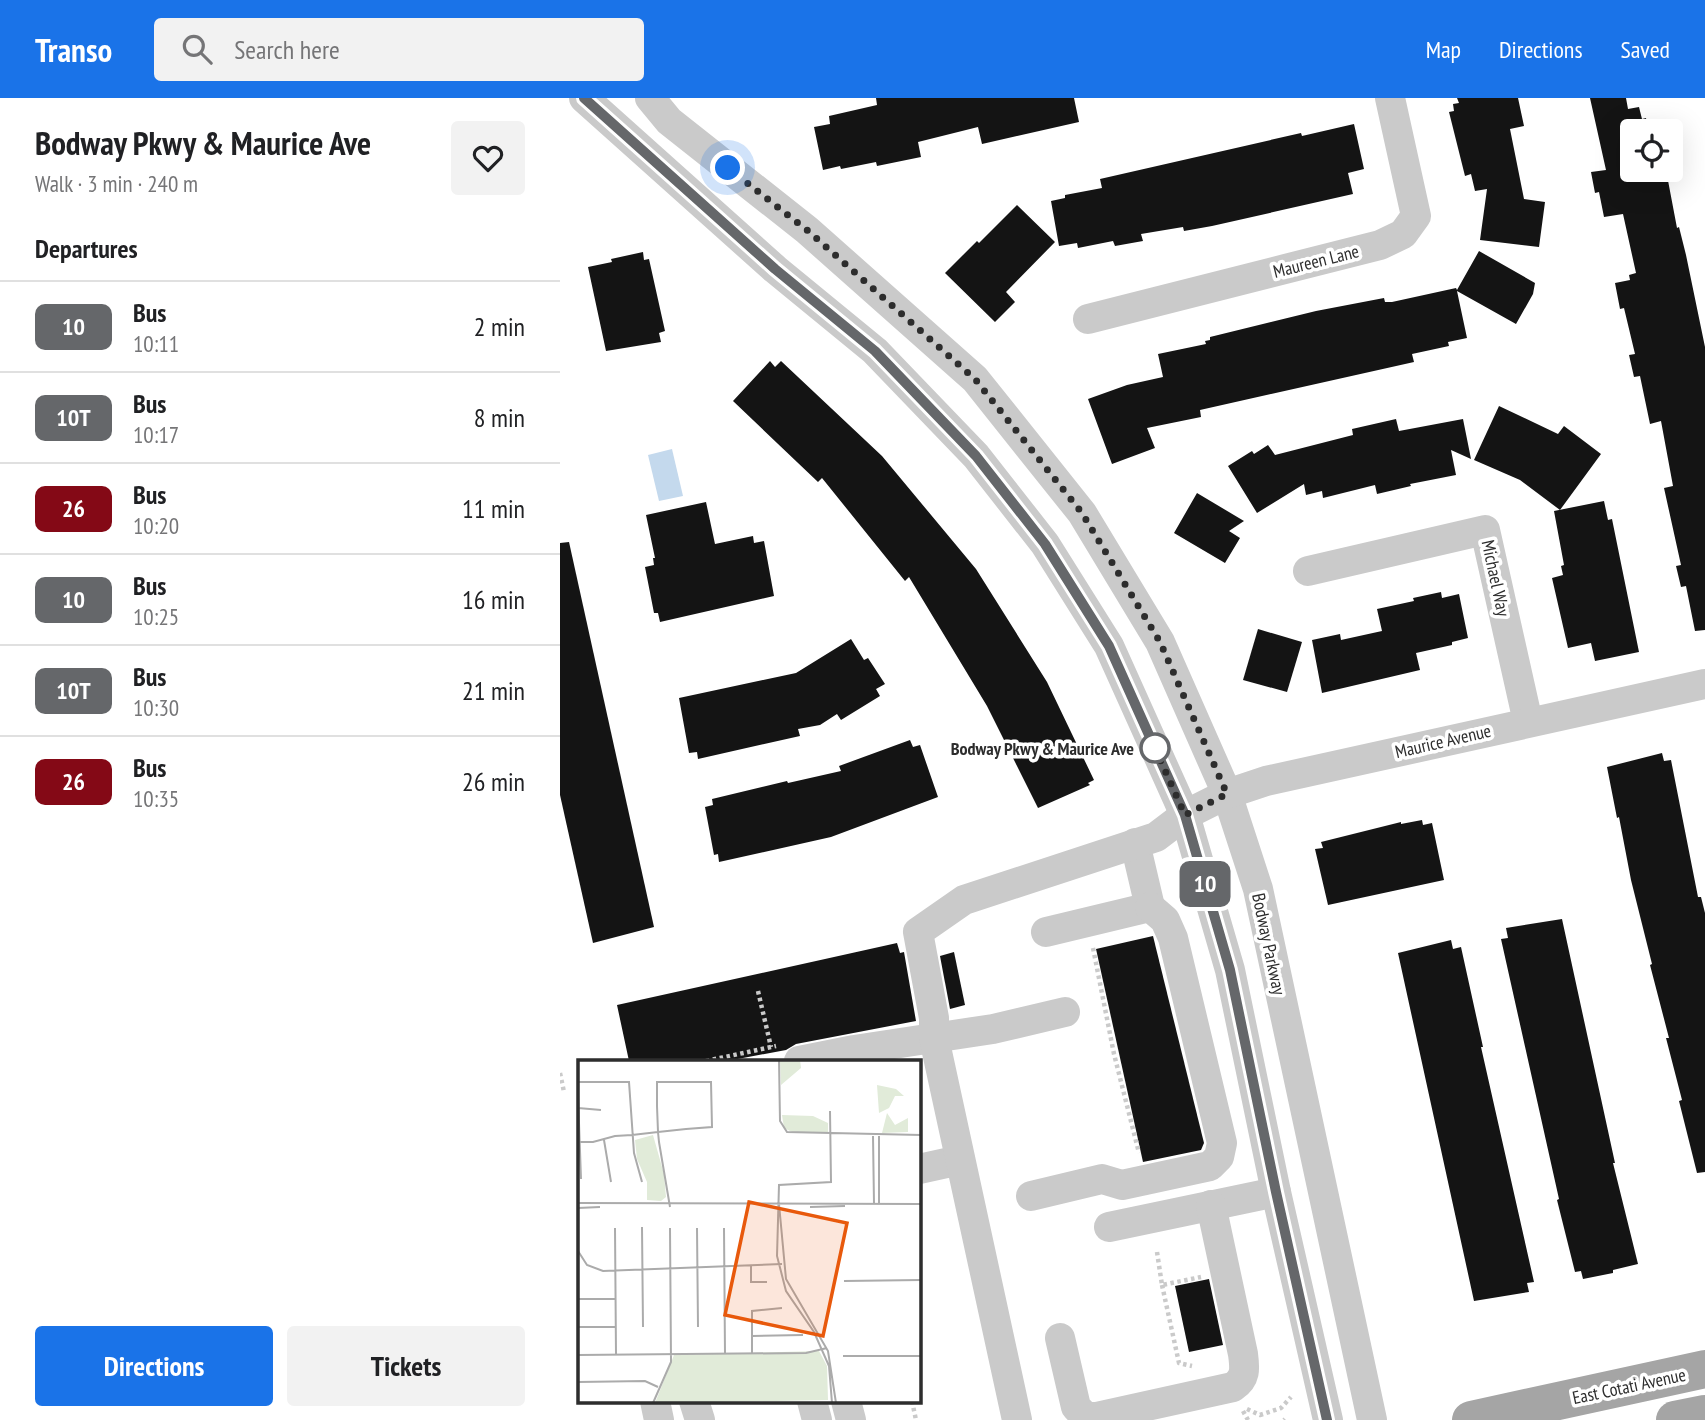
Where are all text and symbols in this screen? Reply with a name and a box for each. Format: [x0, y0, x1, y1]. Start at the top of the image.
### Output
search box [154, 18, 644, 81]
text: Transo [35, 28, 112, 71]
icon: search [178, 30, 216, 68]
text: Search here [234, 33, 340, 66]
text: Map [1426, 34, 1461, 65]
text: Directions [1499, 34, 1583, 65]
text: Saved [1621, 34, 1670, 65]
map controls [1620, 119, 1683, 182]
button: locate [1620, 119, 1683, 182]
text: Bodway Pkwy & Maurice Ave [35, 121, 371, 164]
button: heart [451, 121, 525, 195]
your location [710, 150, 745, 185]
text: Walk · 3 min · 240 m [35, 169, 198, 198]
text: Departures [35, 232, 138, 265]
street label: Maureen Lane [1271, 239, 1361, 283]
text: Bus [133, 296, 166, 329]
text: 2 min [474, 310, 525, 343]
text: 10 [62, 311, 85, 342]
text: 10:11 [133, 329, 179, 358]
text: Bus [133, 387, 166, 420]
text: 8 min [474, 401, 525, 434]
text: 10T [56, 402, 91, 433]
text: 10:17 [133, 420, 179, 449]
text: Bus [133, 478, 166, 511]
text: 11 min [462, 492, 525, 525]
text: 26 [62, 493, 85, 524]
text: 10:20 [133, 511, 179, 540]
street label: Michael Way [1477, 538, 1515, 619]
text: Bus [133, 569, 166, 602]
text: 16 min [462, 583, 525, 616]
text: 10 [62, 584, 85, 615]
text: 10:25 [133, 602, 179, 631]
text: Bus [133, 660, 166, 693]
text: 21 min [462, 674, 525, 707]
text: 10T [56, 675, 91, 706]
text: 10:30 [133, 693, 179, 722]
street label: Maurice Avenue [1393, 719, 1493, 763]
marker: Bodway Pkwy & Maurice Ave [1140, 733, 1170, 763]
place label: Bodway Pkwy & Maurice Ave [951, 737, 1134, 760]
text: Bus [133, 751, 166, 784]
text: 26 min [462, 765, 525, 798]
text: 26 [62, 766, 85, 797]
text: 10:35 [133, 784, 179, 813]
line badge: 10 [1174, 861, 1236, 907]
text: 10 [1194, 868, 1216, 899]
street label: Bodway Parkway [1247, 891, 1291, 997]
inset map [578, 1060, 920, 1402]
button: Directions [35, 1326, 273, 1406]
button: Tickets [287, 1326, 525, 1406]
street label: East Cotati Avenue [1570, 1363, 1688, 1409]

